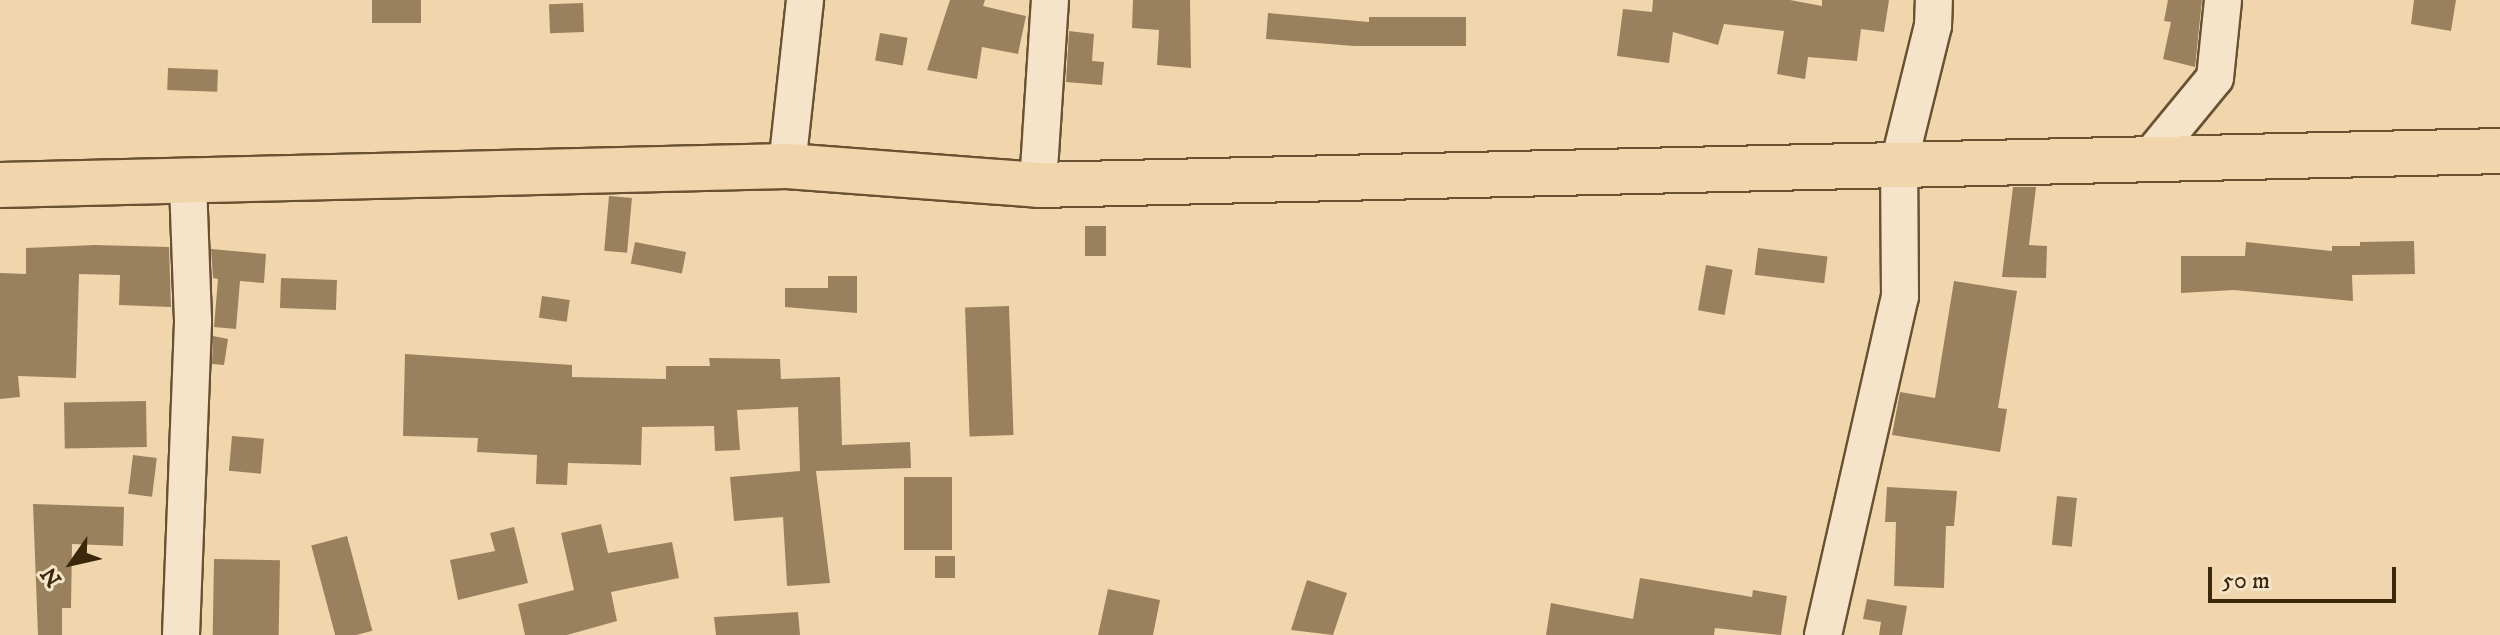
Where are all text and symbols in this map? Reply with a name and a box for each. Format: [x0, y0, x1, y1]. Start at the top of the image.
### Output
north arrow [32, 523, 112, 603]
scale bar [2212, 551, 2400, 601]
text: N [35, 562, 68, 592]
text: 50 m [2222, 566, 2270, 596]

